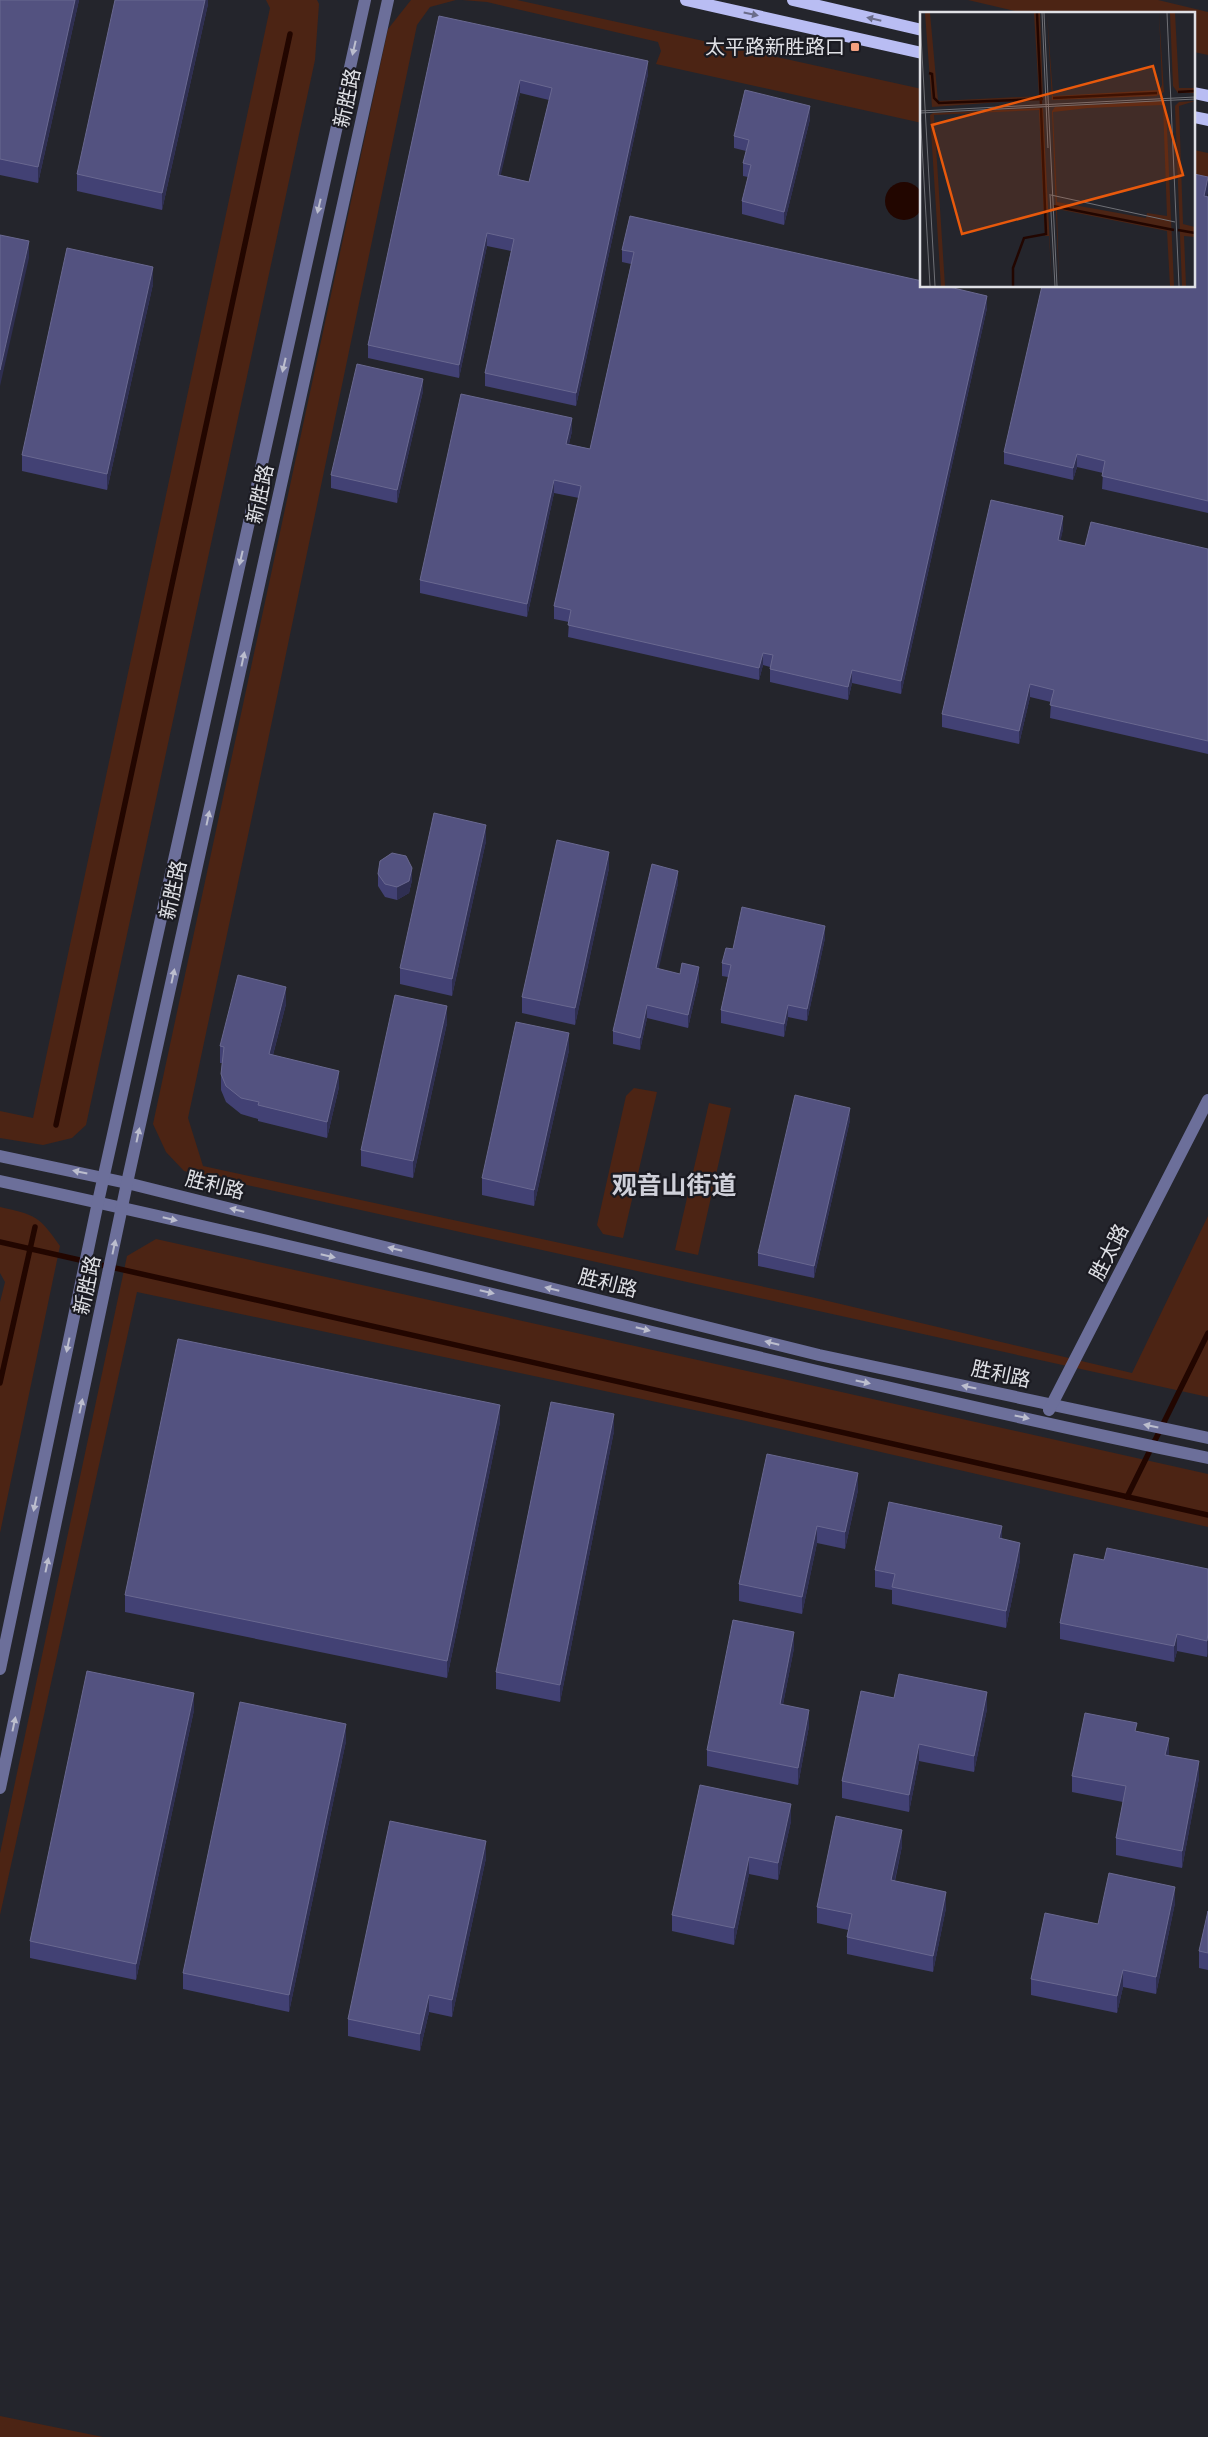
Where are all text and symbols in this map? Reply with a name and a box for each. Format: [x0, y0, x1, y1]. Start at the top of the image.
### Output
one-way arrow [743, 10, 758, 18]
inset map [920, 12, 1196, 288]
one-way arrow [867, 15, 882, 23]
place label: 太平路新胜路口 [705, 33, 845, 62]
one-way arrow [350, 40, 358, 56]
marker: 太平路新胜路口 [849, 41, 861, 53]
street label: 新胜路 [327, 66, 368, 130]
one-way arrow [315, 199, 323, 214]
one-way arrow [280, 357, 288, 372]
street label: 新胜路 [240, 462, 281, 526]
one-way arrow [237, 550, 245, 565]
one-way arrow [239, 651, 247, 667]
one-way arrow [204, 810, 212, 825]
street label: 新胜路 [153, 858, 194, 922]
one-way arrow [169, 969, 177, 984]
one-way arrow [134, 1128, 142, 1143]
street label: 胜利路 [182, 1164, 247, 1207]
district label: 观音山街道 [611, 1167, 737, 1203]
one-way arrow [71, 1168, 87, 1176]
one-way arrow [229, 1206, 244, 1214]
one-way arrow [162, 1216, 178, 1224]
street label: 胜太路 [1083, 1219, 1136, 1286]
one-way arrow [111, 1238, 119, 1254]
one-way arrow [387, 1245, 402, 1253]
one-way arrow [321, 1252, 336, 1260]
street label: 新胜路 [67, 1253, 108, 1317]
street label: 胜利路 [575, 1262, 640, 1305]
one-way arrow [545, 1284, 560, 1292]
one-way arrow [479, 1288, 494, 1296]
one-way arrow [636, 1325, 651, 1333]
one-way arrow [64, 1337, 72, 1352]
one-way arrow [764, 1339, 779, 1347]
street label: 胜利路 [969, 1354, 1033, 1395]
one-way arrow [856, 1378, 871, 1386]
one-way arrow [961, 1382, 977, 1390]
one-way arrow [77, 1398, 85, 1413]
one-way arrow [1015, 1413, 1031, 1421]
one-way arrow [1144, 1422, 1159, 1430]
one-way arrow [30, 1496, 38, 1512]
one-way arrow [43, 1557, 51, 1572]
one-way arrow [10, 1716, 18, 1731]

